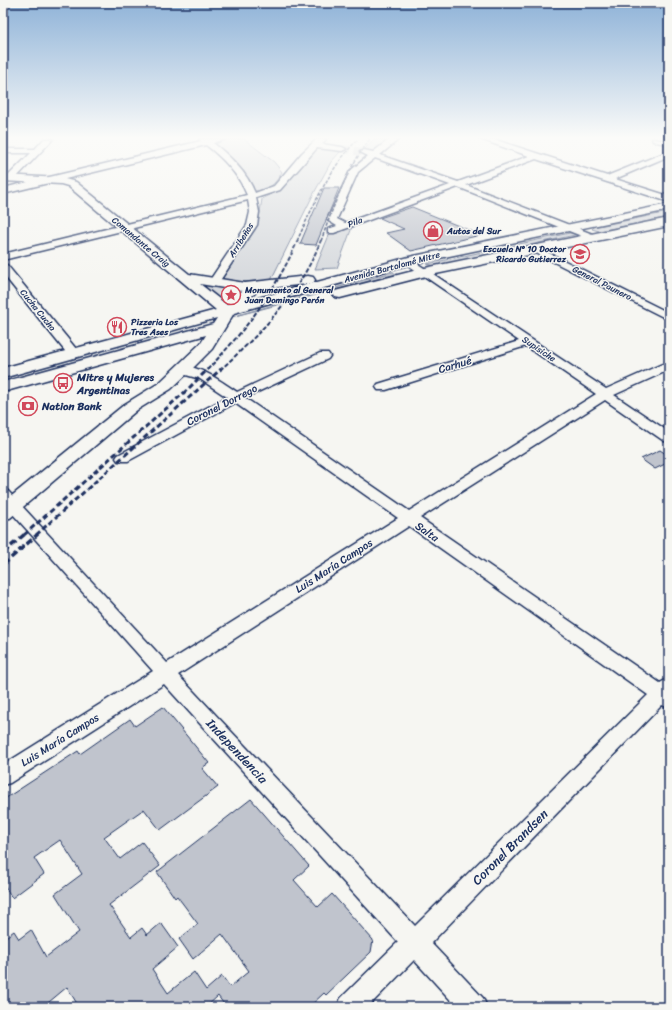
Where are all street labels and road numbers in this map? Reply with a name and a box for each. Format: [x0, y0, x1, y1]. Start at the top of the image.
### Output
street label: Pila [345, 212, 365, 232]
street label: Comandante Craig [108, 213, 174, 272]
street label: Arribeños [223, 219, 258, 261]
street label: Avenida Bartolomé Mitre [341, 246, 442, 288]
street label: General Paunero [569, 261, 635, 305]
street label: Cucha Cucha [16, 285, 60, 335]
street label: Supisiche [519, 332, 560, 367]
street label: Carhué [436, 351, 474, 379]
street label: Coronel Dorrego [183, 379, 261, 431]
street label: Salta [411, 517, 443, 547]
street label: Luis María Campos [291, 533, 378, 598]
street label: Luis María Campos [17, 708, 104, 772]
street label: Independencia [200, 712, 274, 790]
street label: Coronel Brandsen [466, 803, 554, 891]

